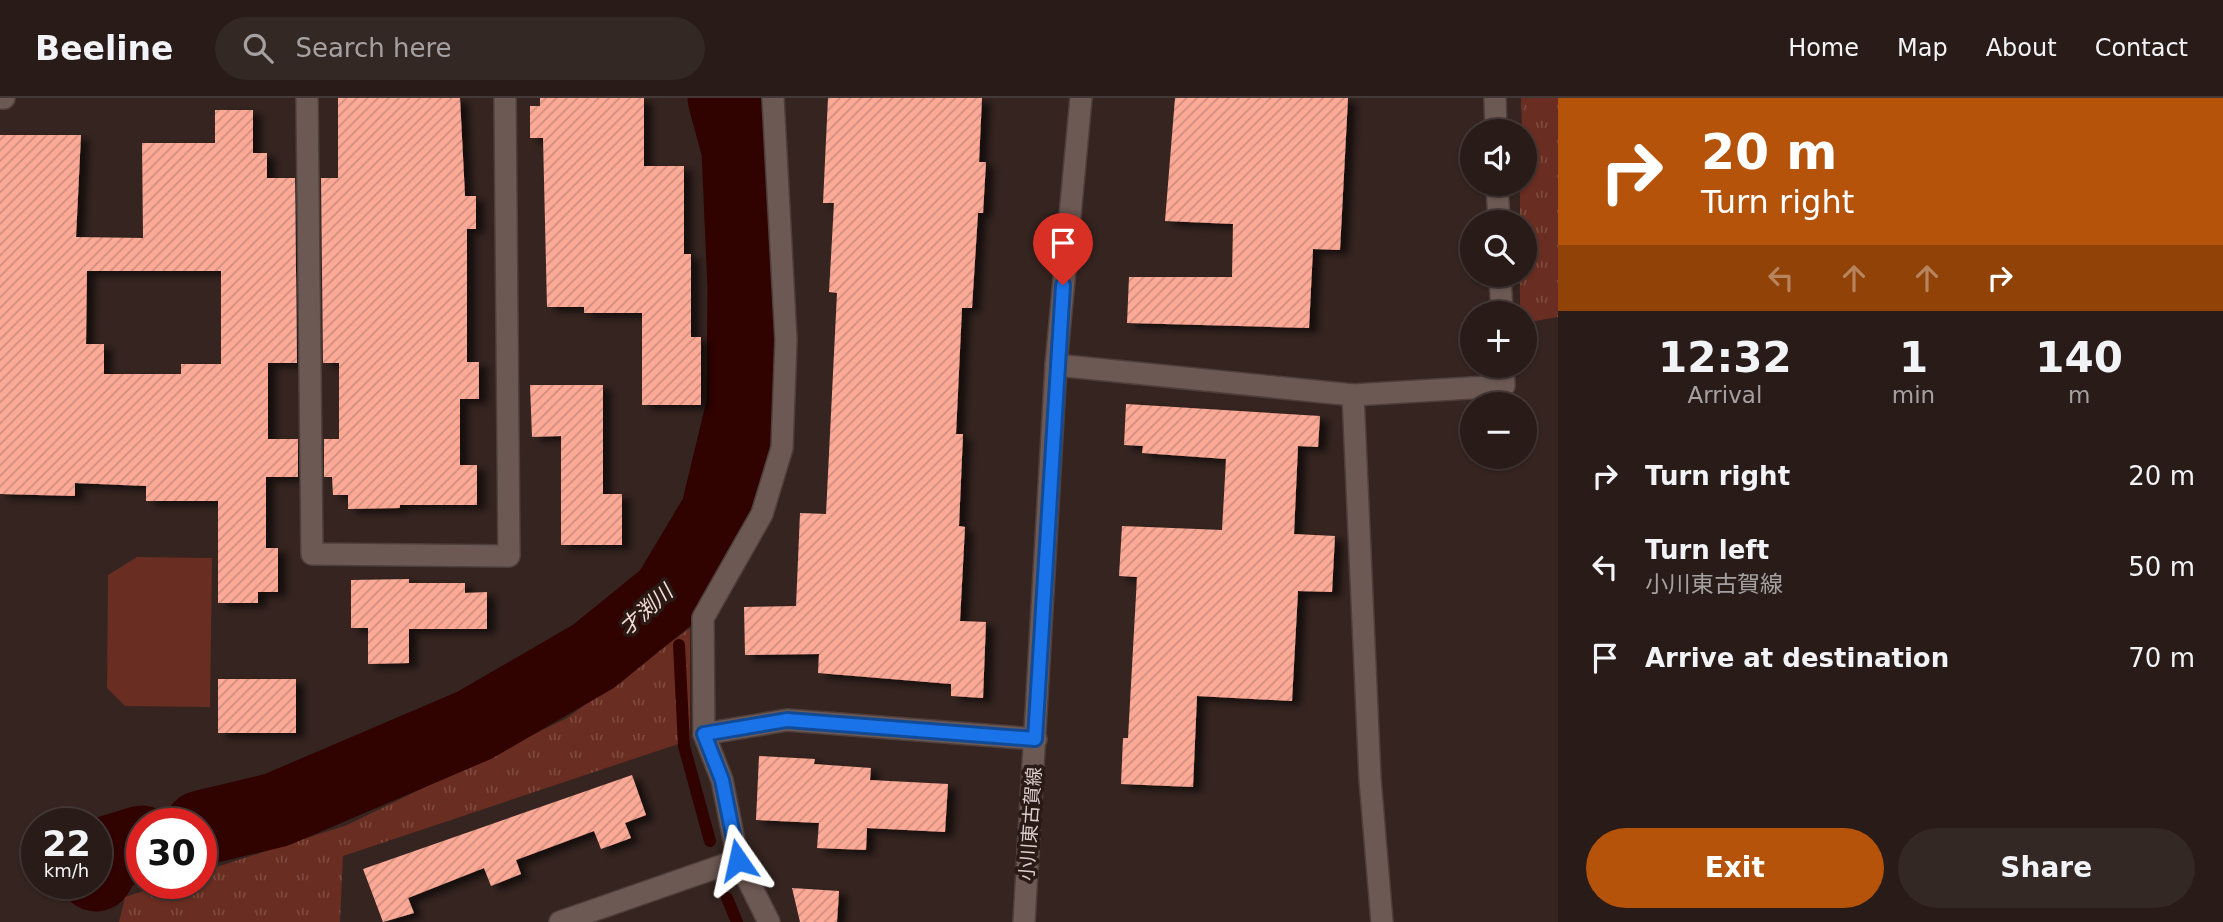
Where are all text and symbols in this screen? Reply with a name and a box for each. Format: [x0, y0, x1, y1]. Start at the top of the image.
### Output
search box [215, 17, 705, 80]
text: Beeline [35, 29, 173, 68]
icon: search [239, 29, 277, 67]
text: Search here [295, 33, 452, 63]
text: Home [1788, 34, 1859, 62]
text: Map [1897, 34, 1948, 62]
text: About [1986, 34, 2057, 62]
text: Contact [2095, 34, 2188, 62]
map controls [1460, 119, 1537, 469]
button: sound [1460, 119, 1537, 196]
text: 20 m [1701, 124, 1837, 181]
icon: right [1586, 126, 1677, 217]
text: Turn right [1701, 183, 1854, 221]
button: search [1460, 210, 1537, 287]
pin [1033, 213, 1093, 285]
icon: arrive [1044, 224, 1082, 262]
icon: left [1762, 259, 1800, 297]
icon: ahead [1835, 259, 1873, 297]
icon: ahead [1908, 259, 1946, 297]
icon: right [1981, 259, 2019, 297]
button: + [1460, 301, 1537, 378]
text: 12:32 [1658, 333, 1792, 382]
text: 1 [1899, 333, 1928, 382]
text: 140 [2035, 333, 2123, 382]
text: Arrival [1688, 382, 1762, 408]
text: min [1892, 382, 1935, 408]
text: m [2068, 382, 2090, 408]
button: − [1460, 392, 1537, 469]
icon: right [1586, 457, 1624, 495]
text: Turn right [1645, 461, 1790, 491]
text: 20 m [2128, 461, 2195, 491]
text: Turn left [1645, 535, 1769, 565]
icon: left [1586, 548, 1624, 586]
text: 50 m [2128, 552, 2195, 582]
text: 小川東古賀線 [1645, 571, 1783, 597]
water label: 才渕川 [615, 579, 679, 640]
icon: arrive [1586, 639, 1624, 677]
text: Arrive at destination [1645, 643, 1949, 673]
text: 70 m [2128, 643, 2195, 673]
street label: 小川東古賀線 [1015, 766, 1045, 882]
speed limit sign: 30 [126, 808, 217, 899]
position arrow [701, 823, 775, 897]
text: 22 [42, 824, 91, 864]
button: Exit [1586, 828, 1884, 908]
button: Share [1898, 828, 2195, 908]
text: km/h [44, 860, 89, 881]

